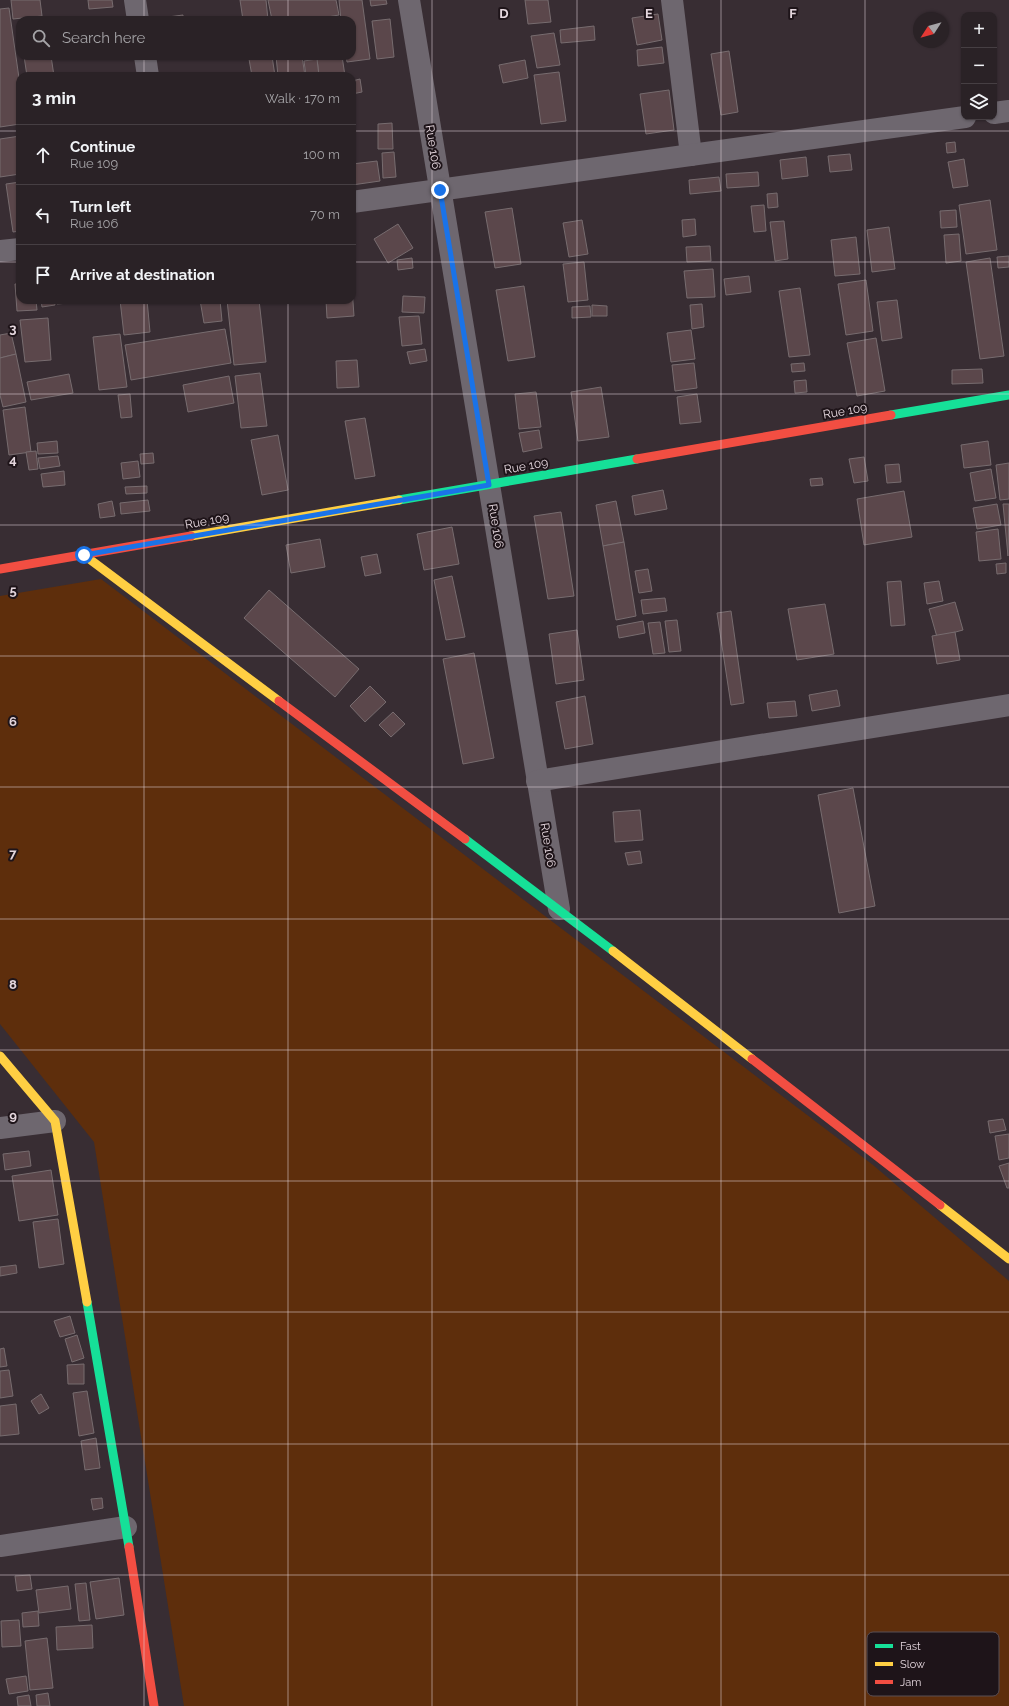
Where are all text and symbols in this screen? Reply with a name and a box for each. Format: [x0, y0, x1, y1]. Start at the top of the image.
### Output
text: D [499, 6, 509, 21]
text: E [645, 6, 653, 21]
text: F [789, 6, 797, 21]
north arrow [913, 12, 949, 48]
map controls [961, 12, 997, 120]
button: + [961, 12, 997, 48]
search box [16, 16, 356, 60]
icon: search [30, 27, 52, 49]
text: Search here [62, 29, 145, 47]
button: − [961, 48, 997, 84]
button: layers [961, 84, 997, 120]
text: 3 min [32, 88, 76, 108]
text: Walk · 170 m [265, 91, 340, 106]
street label: Rue 106 [423, 124, 443, 170]
text: Continue [70, 138, 135, 156]
icon: ahead [32, 144, 54, 166]
text: 100 m [303, 147, 340, 162]
text: Rue 109 [70, 156, 118, 171]
route end [431, 181, 449, 199]
text: Turn left [70, 198, 131, 216]
icon: left [32, 204, 54, 226]
text: 70 m [310, 207, 340, 222]
text: Rue 106 [70, 216, 118, 231]
icon: arrive [32, 264, 54, 286]
text: Arrive at destination [70, 266, 215, 284]
text: 3 [9, 321, 17, 336]
street label: Rue 109 [822, 400, 868, 422]
text: 4 [9, 452, 17, 467]
street label: Rue 109 [503, 455, 549, 477]
street label: Rue 106 [486, 503, 506, 549]
street label: Rue 109 [184, 510, 230, 532]
route start [75, 546, 93, 564]
text: 5 [9, 583, 17, 598]
text: 6 [9, 714, 17, 729]
street label: Rue 106 [538, 822, 558, 868]
text: 7 [9, 846, 17, 861]
text: 8 [9, 977, 17, 992]
text: 9 [9, 1108, 17, 1123]
legend [867, 1632, 999, 1696]
text: Fast [900, 1640, 921, 1653]
text: Slow [900, 1658, 925, 1671]
text: Jam [900, 1676, 921, 1689]

